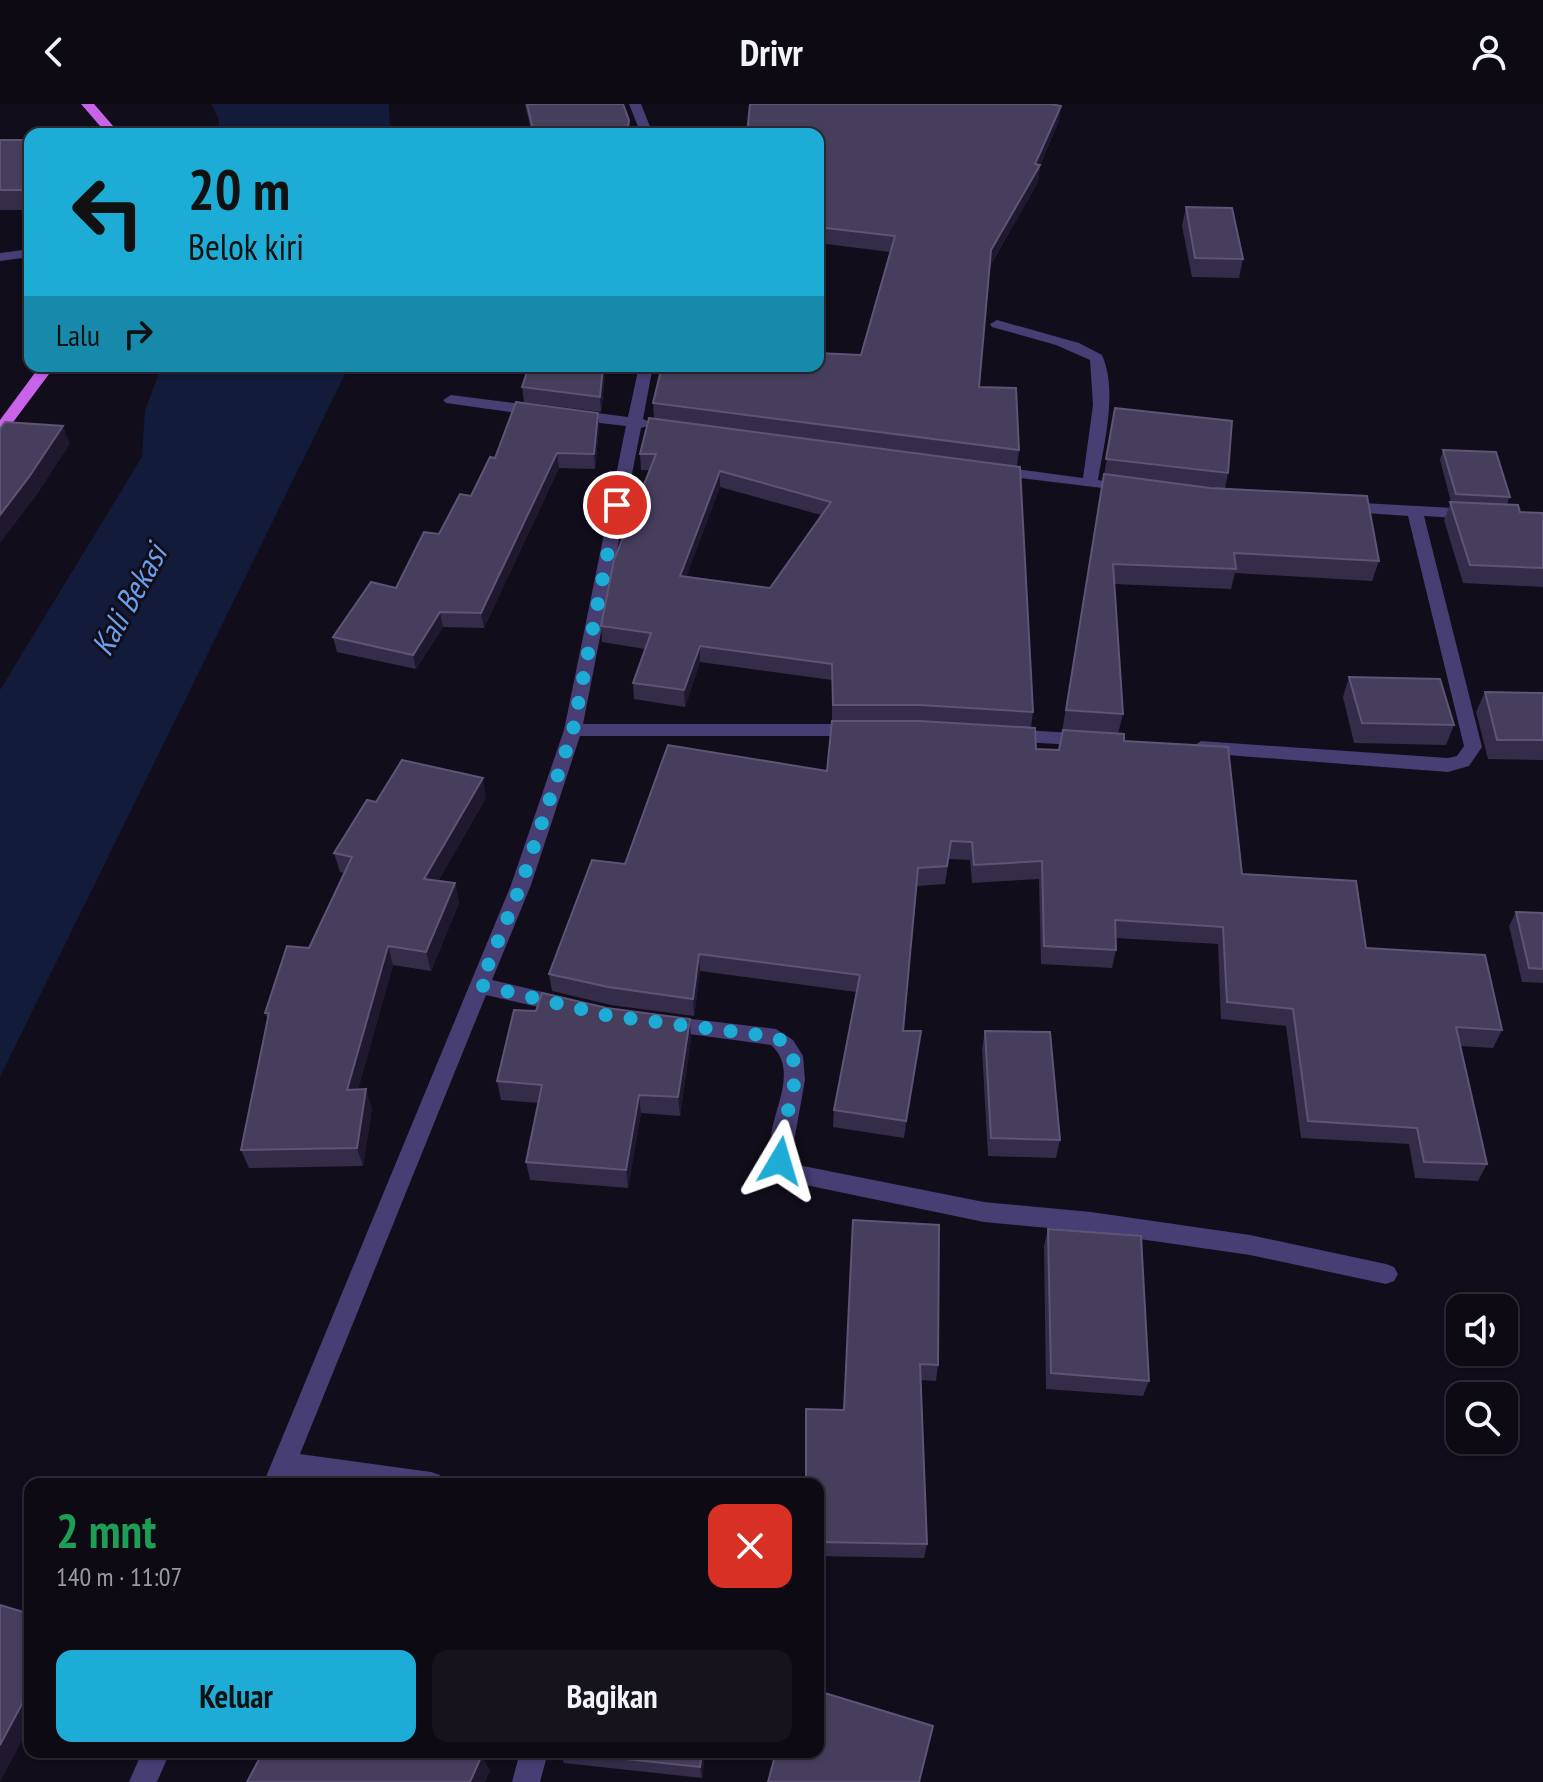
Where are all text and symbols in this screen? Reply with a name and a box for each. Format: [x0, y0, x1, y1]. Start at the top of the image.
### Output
text: Drivr [740, 29, 803, 76]
icon: back [32, 30, 76, 74]
icon: person [1467, 30, 1511, 74]
text: 20 m [188, 153, 290, 225]
icon: left [56, 160, 160, 264]
text: Belok kiri [188, 223, 304, 270]
icon: right [116, 312, 160, 356]
text: Lalu [56, 315, 100, 354]
pin [583, 471, 651, 539]
icon: arrive [595, 483, 639, 527]
water label: Kali Bekasi [81, 533, 178, 662]
position arrow [738, 1119, 822, 1203]
map controls [1446, 1294, 1518, 1454]
button: sound [1446, 1294, 1518, 1366]
button: search [1446, 1382, 1518, 1454]
text: 2 mnt [56, 1499, 156, 1561]
button: close [708, 1504, 792, 1588]
text: 140 m · 11:07 [56, 1560, 182, 1593]
button: Keluar [56, 1650, 416, 1742]
button: Bagikan [432, 1650, 792, 1742]

